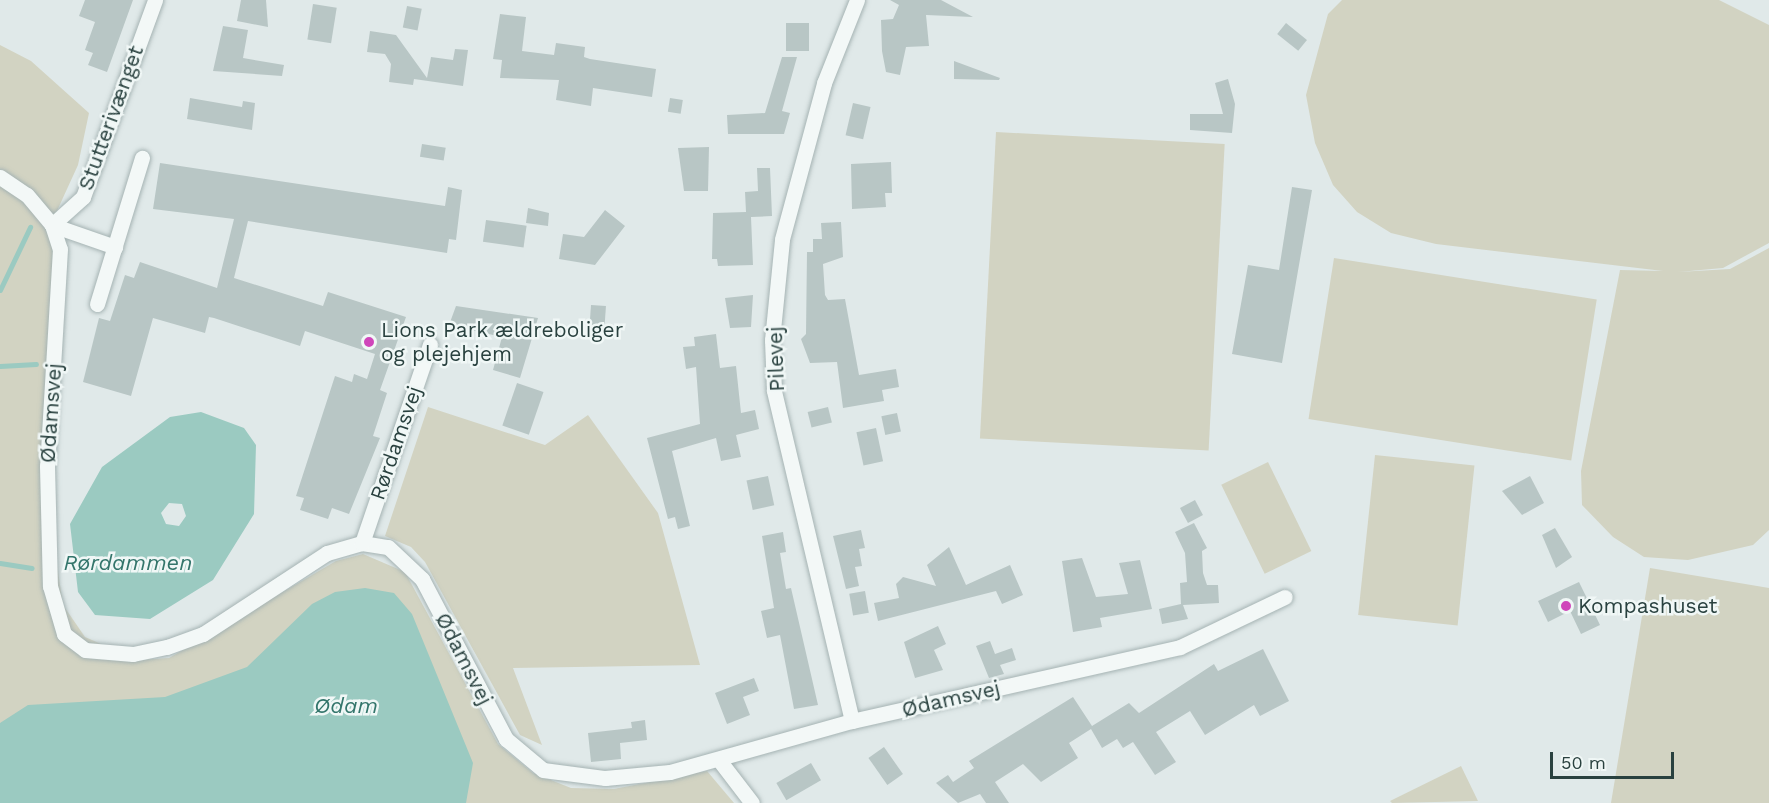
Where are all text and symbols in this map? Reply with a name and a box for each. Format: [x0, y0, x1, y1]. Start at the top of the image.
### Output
street label: Stutterivænget [73, 42, 149, 194]
place label: Lions Park ældreboliger og plejehjem [381, 317, 624, 367]
street label: Pilevej [762, 326, 790, 392]
marker: Lions Park ældreboliger og plejehjem [362, 335, 376, 349]
street label: Ødamsvej [35, 362, 67, 464]
street label: Rørdamsvej [365, 383, 427, 503]
water label: Rørdammen [64, 550, 192, 576]
place label: Kompashuset [1578, 593, 1717, 619]
marker: Kompashuset [1559, 599, 1573, 613]
street label: Ødamsvej [430, 609, 498, 709]
street label: Ødamsvej [899, 675, 1003, 723]
water label: Ødam [314, 693, 378, 719]
scale bar [1553, 740, 1678, 778]
text: 50 m [1561, 752, 1606, 773]

